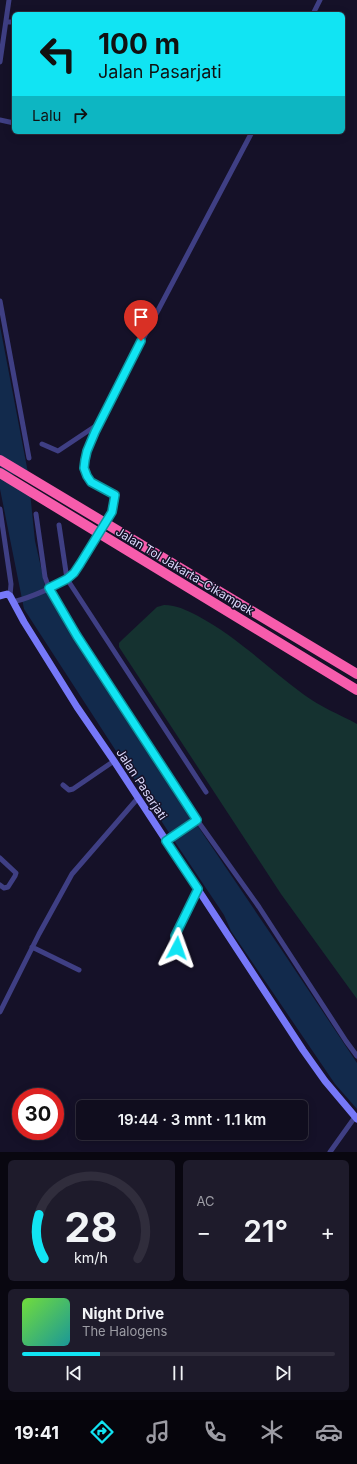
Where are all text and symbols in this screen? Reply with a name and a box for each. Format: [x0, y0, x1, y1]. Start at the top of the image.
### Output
text: 100 m [98, 27, 180, 61]
icon: left [32, 28, 84, 80]
text: Jalan Pasarjati [98, 61, 222, 82]
icon: right [69, 104, 91, 126]
text: Lalu [32, 106, 61, 125]
pin [124, 300, 158, 341]
icon: arrive [130, 306, 152, 328]
street label: Jalan Tol Jakarta–Cikampek [113, 524, 257, 619]
street label: Jalan Pasarjati [113, 745, 171, 823]
position arrow [156, 927, 198, 969]
speed limit sign: 30 [12, 1088, 64, 1140]
text: 19:44 · 3 mnt · 1.1 km [118, 1110, 266, 1129]
text: AC [197, 1193, 215, 1209]
text: 28 [65, 1201, 118, 1251]
text: 21° [243, 1213, 288, 1249]
text: − [197, 1219, 211, 1245]
text: + [320, 1219, 335, 1245]
text: km/h [74, 1248, 108, 1265]
text: Night Drive [82, 1304, 164, 1323]
text: The Halogens [82, 1323, 167, 1339]
icon: previous [63, 1362, 85, 1384]
icon: pause [167, 1362, 189, 1384]
icon: next [272, 1362, 294, 1384]
icon: directions [88, 1418, 116, 1446]
icon: music [144, 1418, 172, 1446]
icon: phone [201, 1418, 229, 1446]
icon: climate [258, 1418, 286, 1446]
icon: car [315, 1418, 343, 1446]
text: 19:41 [14, 1422, 59, 1443]

